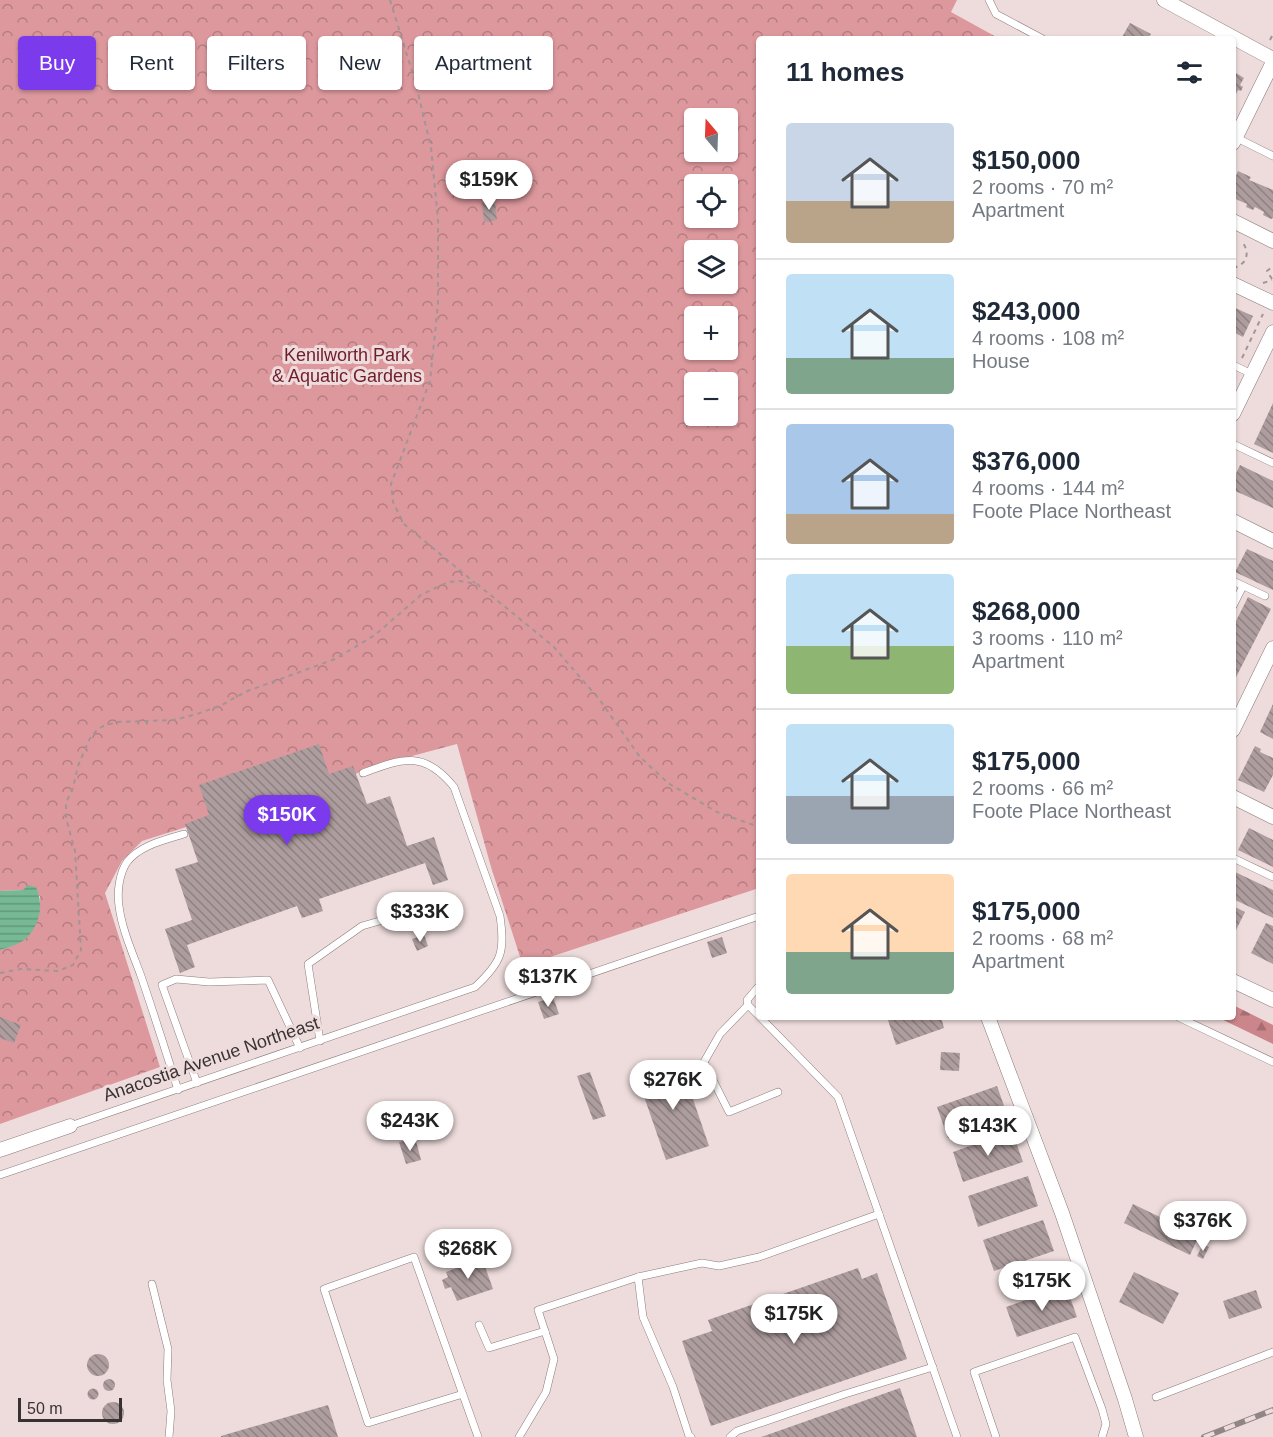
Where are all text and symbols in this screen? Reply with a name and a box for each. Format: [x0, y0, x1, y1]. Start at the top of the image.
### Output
chip: Buy [18, 36, 96, 90]
chip: Rent [108, 36, 195, 90]
chip: Filters [207, 36, 306, 90]
chip: New [318, 36, 402, 90]
chip: Apartment [414, 36, 553, 90]
icon: filters [1173, 56, 1206, 89]
text: 11 homes [786, 57, 905, 87]
north arrow [684, 108, 738, 162]
map controls [684, 108, 738, 426]
text: $150,000 [972, 145, 1080, 175]
icon: home [834, 147, 906, 219]
pin: $159K [447, 160, 531, 211]
text: $159K [460, 168, 518, 190]
button: locate [684, 174, 738, 228]
text: 2 rooms · 70 m² [972, 176, 1113, 198]
text: Apartment [972, 199, 1064, 221]
button: layers [684, 240, 738, 294]
text: $243,000 [972, 296, 1080, 326]
icon: home [834, 298, 906, 370]
button: + [684, 306, 738, 360]
text: 4 rooms · 108 m² [972, 327, 1124, 349]
park label: Kenilworth Park & Aquatic Gardens [272, 345, 422, 386]
text: House [972, 350, 1030, 372]
button: − [684, 372, 738, 426]
text: $376,000 [972, 446, 1080, 476]
icon: home [834, 448, 906, 520]
text: 4 rooms · 144 m² [972, 477, 1124, 499]
text: Foote Place Northeast [972, 500, 1171, 522]
text: $268,000 [972, 596, 1080, 626]
icon: home [834, 598, 906, 670]
text: 3 rooms · 110 m² [972, 627, 1123, 649]
text: Apartment [972, 650, 1064, 672]
text: $175,000 [972, 746, 1080, 776]
icon: home [834, 748, 906, 820]
text: 2 rooms · 66 m² [972, 777, 1113, 799]
pin: $150K [245, 795, 329, 846]
text: Foote Place Northeast [972, 800, 1171, 822]
text: $150K [258, 803, 316, 825]
pin: $333K [378, 892, 462, 943]
text: $175,000 [972, 896, 1080, 926]
icon: home [834, 898, 906, 970]
text: $333K [391, 900, 449, 922]
text: 2 rooms · 68 m² [972, 927, 1113, 949]
text: Apartment [972, 950, 1064, 972]
pin: $137K [506, 957, 590, 1008]
text: $137K [519, 965, 577, 987]
street label: Anacostia Avenue Northeast [101, 1013, 321, 1105]
pin: $276K [631, 1060, 715, 1111]
text: $276K [644, 1068, 702, 1090]
pin: $243K [368, 1101, 452, 1152]
pin: $143K [946, 1106, 1030, 1157]
text: $243K [381, 1109, 439, 1131]
text: $143K [959, 1114, 1017, 1136]
pin: $376K [1161, 1201, 1245, 1252]
text: $376K [1174, 1209, 1232, 1231]
pin: $268K [426, 1229, 510, 1280]
text: $268K [439, 1237, 497, 1259]
pin: $175K [1000, 1261, 1084, 1312]
text: $175K [1013, 1269, 1071, 1291]
pin: $175K [752, 1294, 836, 1345]
text: $175K [765, 1302, 823, 1324]
scale bar [18, 1395, 122, 1422]
text: 50 m [27, 1400, 63, 1417]

